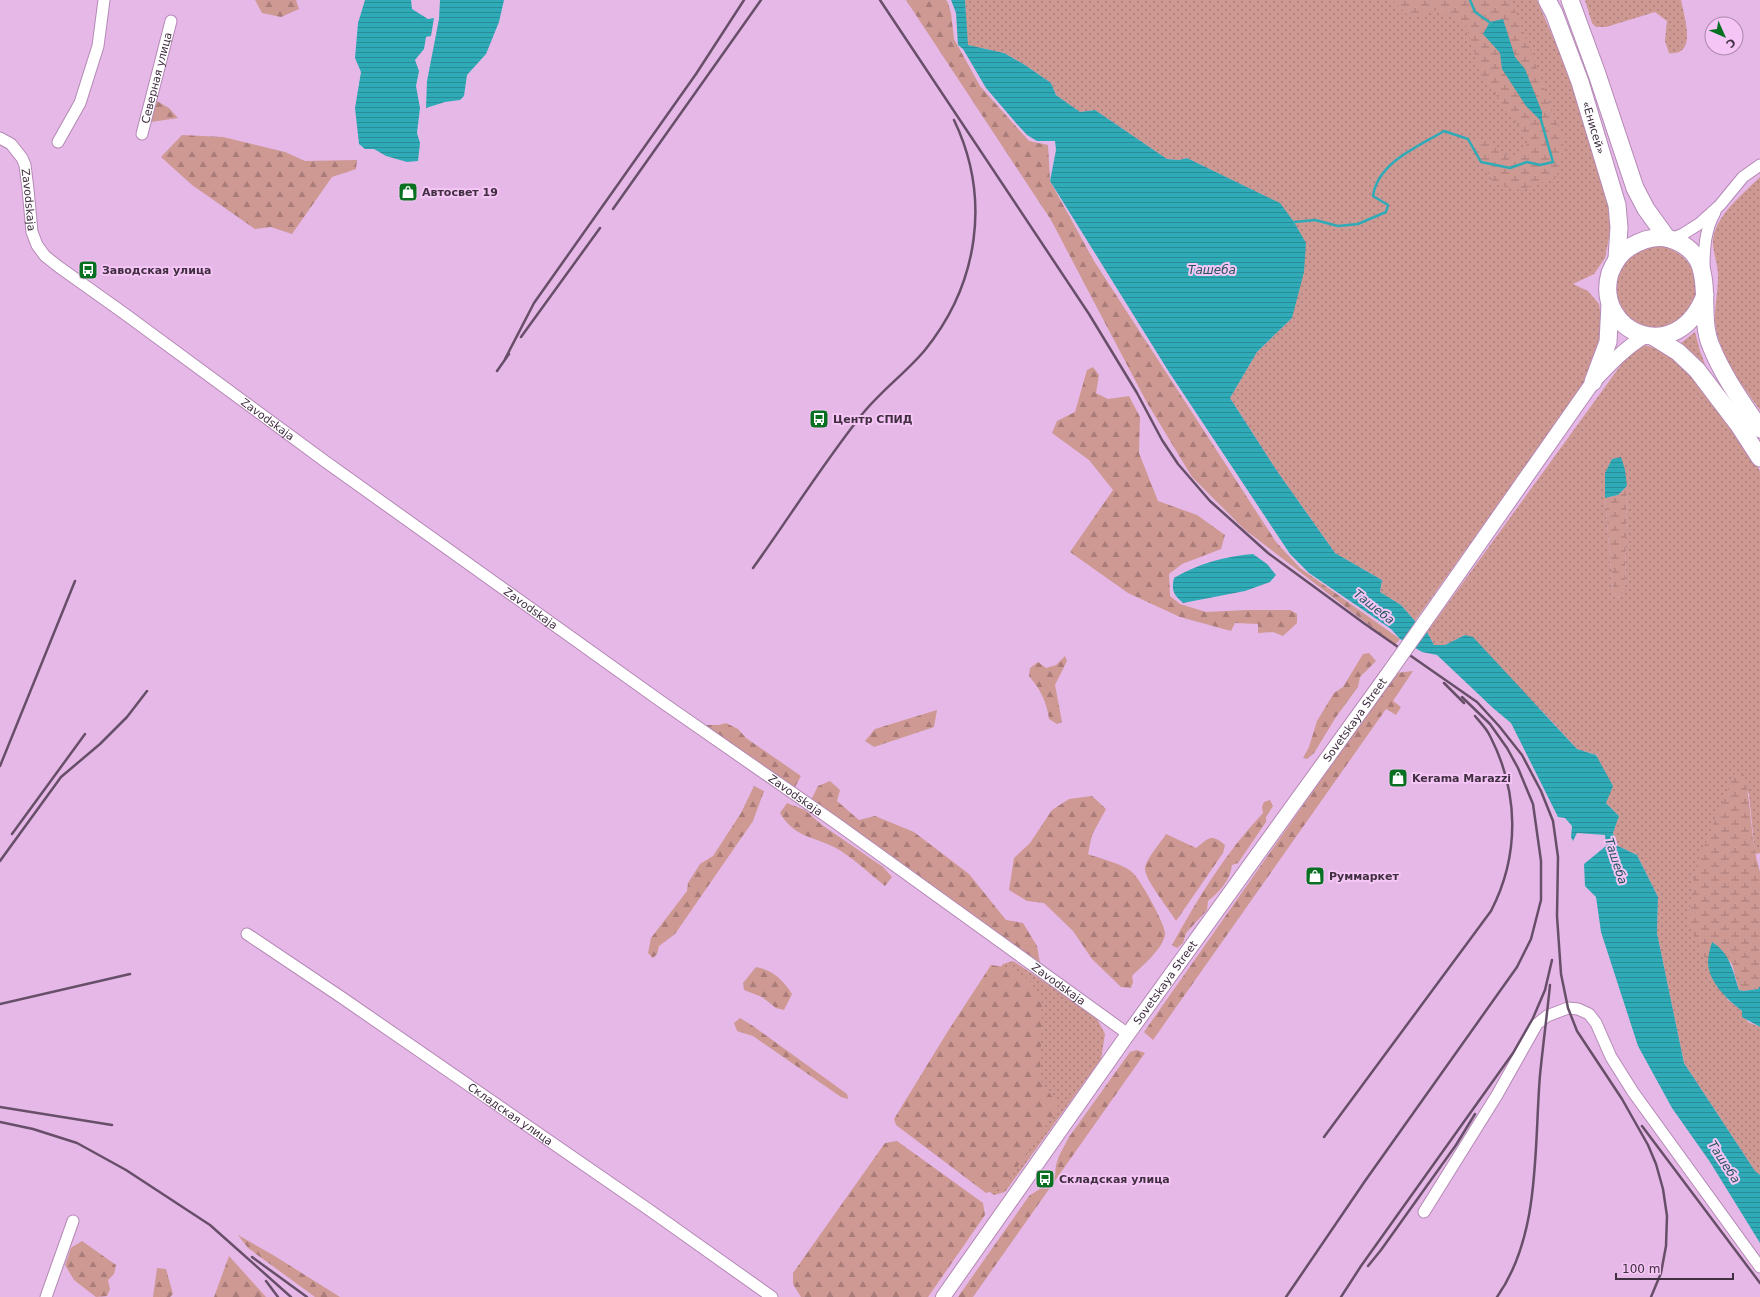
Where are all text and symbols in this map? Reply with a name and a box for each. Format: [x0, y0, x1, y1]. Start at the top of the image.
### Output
north arrow [1704, 16, 1744, 56]
street label: Северная улица [139, 31, 175, 125]
text: С [1723, 35, 1738, 50]
street label: «Енисей» [1579, 100, 1607, 156]
street label: Zavodskaja [18, 168, 38, 232]
shop icon: Автосвет 19 [397, 181, 419, 203]
place label: Автосвет 19 [422, 186, 498, 199]
bus stop icon: Заводская улица [77, 259, 99, 281]
water label: Ташеба [1188, 263, 1236, 277]
place label: Заводская улица [102, 264, 211, 277]
street label: Zavodskaja [238, 396, 297, 443]
bus stop icon: Центр СПИД [808, 408, 830, 430]
place label: Центр СПИД [833, 413, 913, 426]
street label: Zavodskaja [501, 585, 560, 632]
water label: Ташеба [1351, 587, 1397, 627]
street label: Sovetskaya Street [1321, 675, 1390, 765]
shop icon: Kerama Marazzi [1387, 767, 1409, 789]
street label: Zavodskaja [766, 772, 825, 819]
place label: Kerama Marazzi [1412, 772, 1511, 785]
water label: Ташеба [1602, 836, 1630, 886]
shop icon: Руммаркет [1304, 865, 1326, 887]
place label: Руммаркет [1329, 870, 1399, 883]
street label: Sovetskaya Street [1131, 938, 1201, 1027]
street label: Zavodskaja [1029, 961, 1088, 1008]
street label: Складская улица [465, 1081, 555, 1148]
water label: Ташеба [1705, 1138, 1743, 1186]
bus stop icon: Складская улица [1034, 1168, 1056, 1190]
place label: Складская улица [1059, 1173, 1170, 1186]
scale bar [1616, 1255, 1733, 1281]
text: 100 m [1622, 1262, 1660, 1276]

